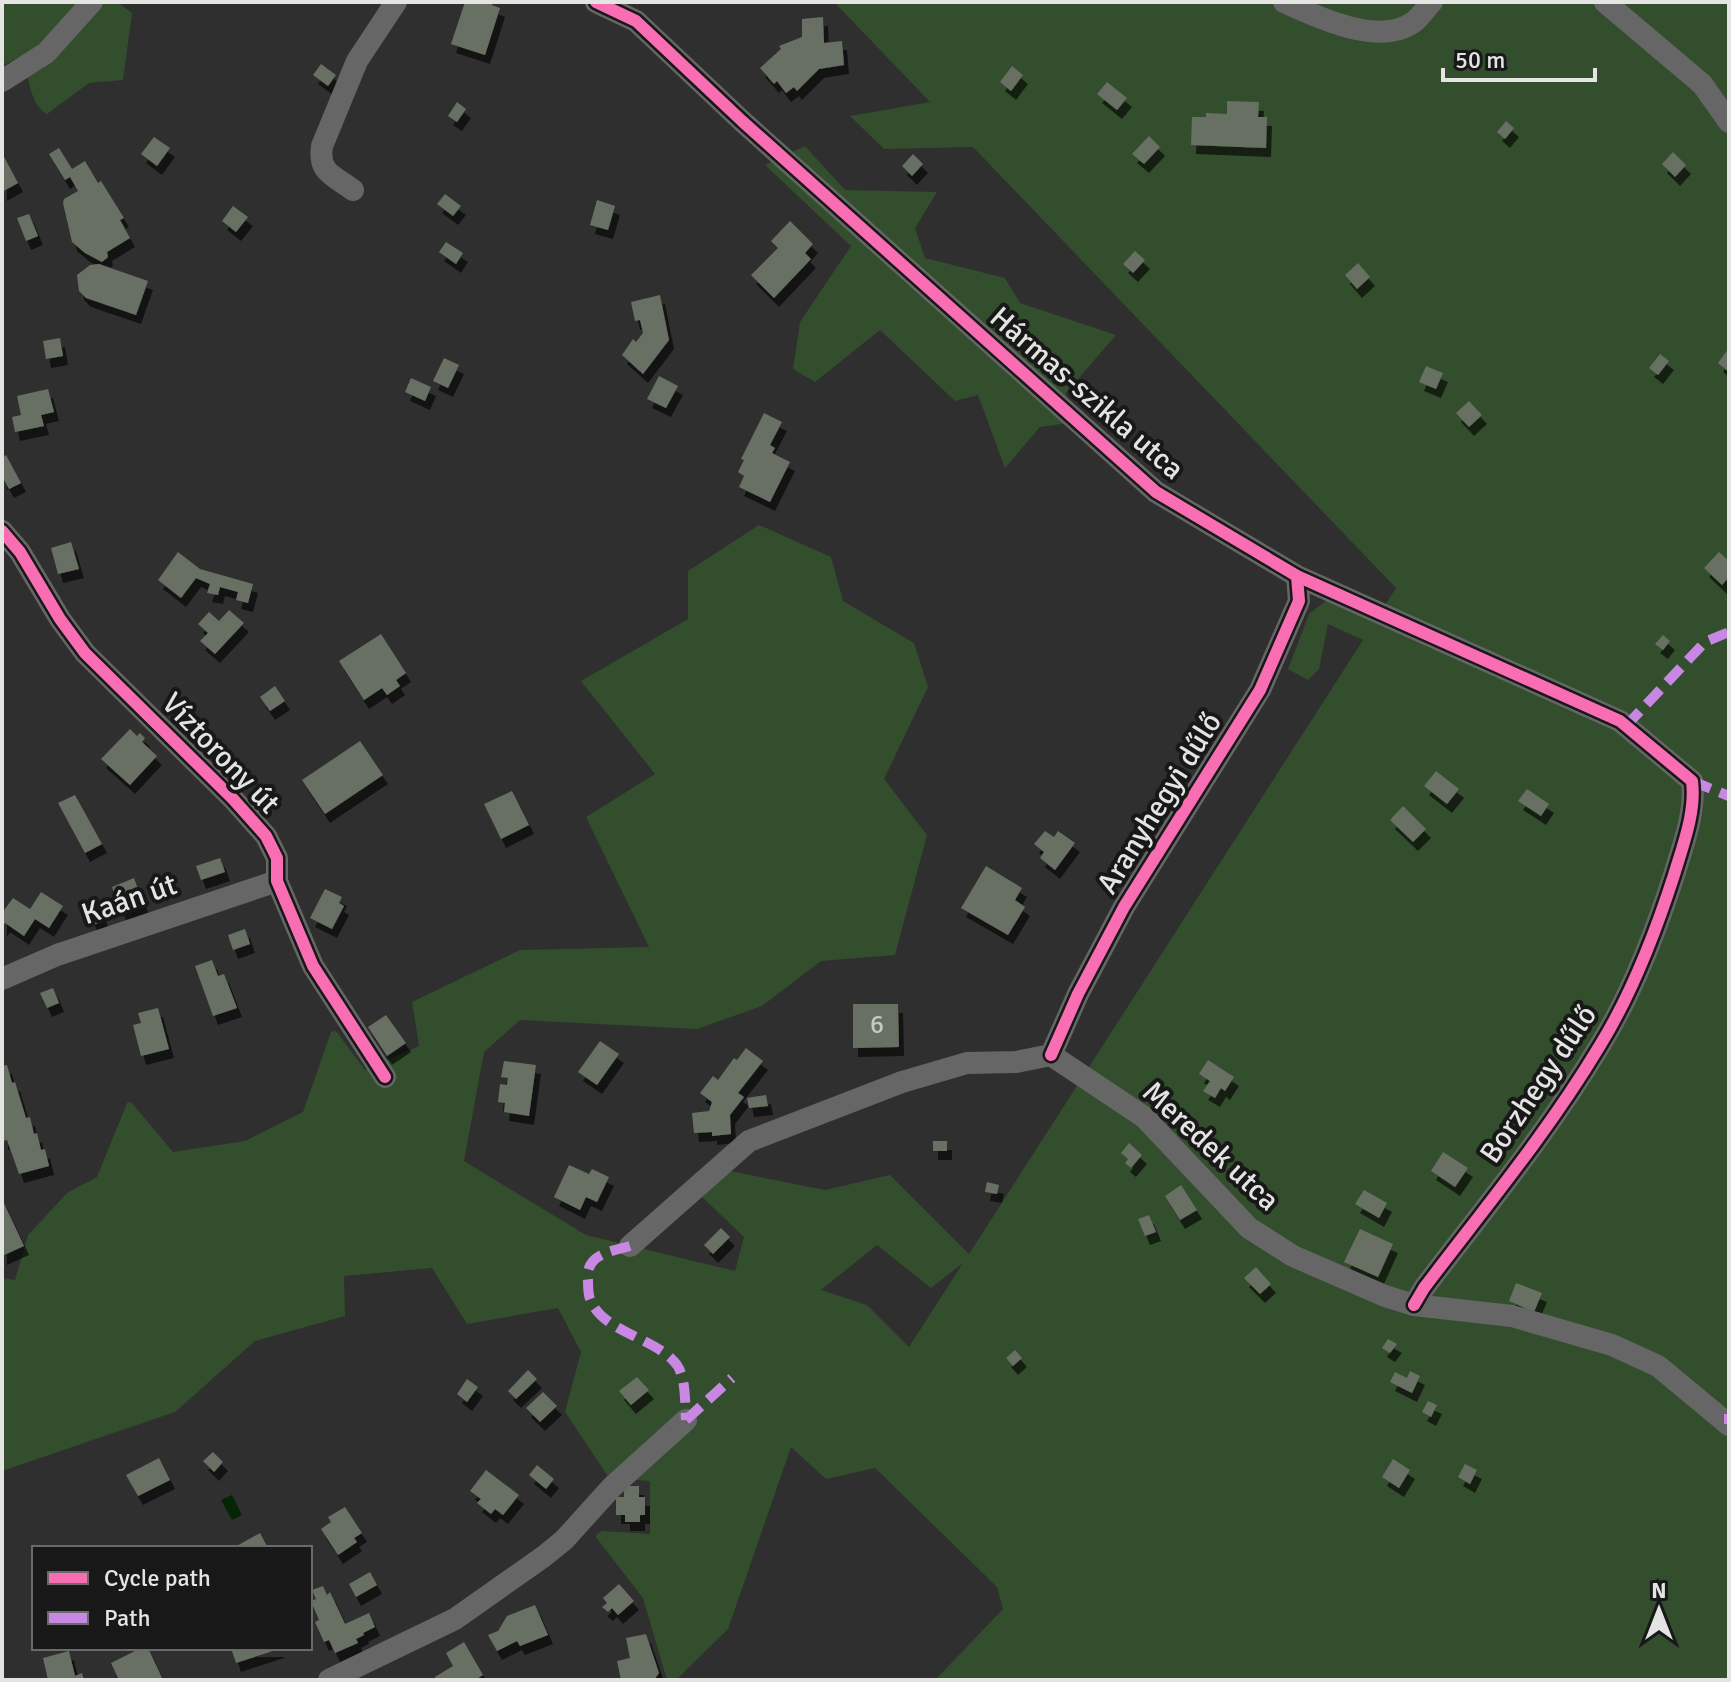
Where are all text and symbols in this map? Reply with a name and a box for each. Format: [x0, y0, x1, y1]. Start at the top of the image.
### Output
scale bar [1443, 32, 1595, 82]
text: 50 m [1455, 45, 1505, 75]
street label: Hármas-szikla utca [982, 299, 1191, 488]
street label: Víztorony út [154, 685, 287, 822]
street label: Aranyhegyi dűlő [1089, 706, 1230, 901]
street label: Kaán út [77, 866, 182, 933]
street label: Borzhegy dűlő [1472, 998, 1605, 1170]
house number: 6 [870, 1009, 884, 1041]
street label: Meredek utca [1135, 1074, 1287, 1219]
legend [32, 1546, 312, 1650]
text: Cycle path [104, 1563, 211, 1593]
north arrow [1619, 1570, 1699, 1650]
text: N [1651, 1577, 1667, 1604]
text: Path [104, 1603, 150, 1633]

